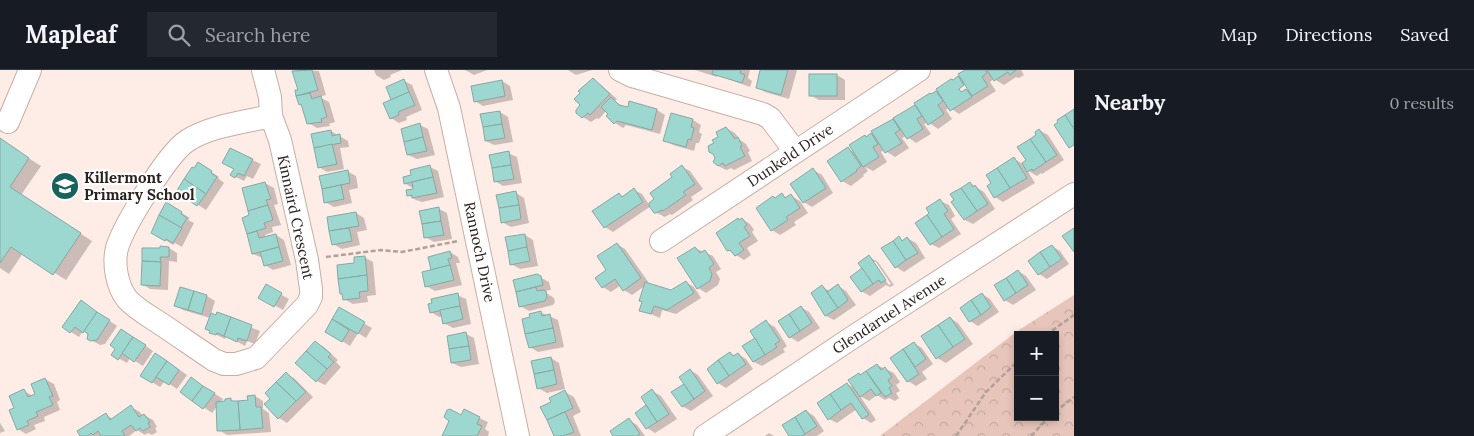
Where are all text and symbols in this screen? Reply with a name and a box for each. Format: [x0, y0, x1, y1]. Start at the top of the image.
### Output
search box [147, 12, 497, 57]
text: Mapleaf [25, 19, 117, 50]
icon: search [165, 21, 193, 49]
text: Search here [205, 23, 310, 47]
text: Map [1221, 23, 1257, 46]
text: Directions [1285, 23, 1372, 46]
text: Saved [1400, 23, 1449, 46]
text: Nearby [1094, 89, 1165, 116]
text: 0 results [1389, 93, 1454, 113]
street label: Dunkeld Drive [743, 119, 837, 191]
street label: Kinnaird Crescent [274, 153, 319, 281]
place label: Killermont Primary School [84, 168, 195, 204]
school or university icon: Killermont Primary School [50, 171, 80, 201]
street label: Rannoch Drive [460, 200, 500, 304]
street label: Glendaruel Avenue [828, 270, 950, 358]
map controls [1014, 331, 1059, 421]
button: + [1014, 331, 1059, 376]
button: − [1014, 376, 1059, 421]

